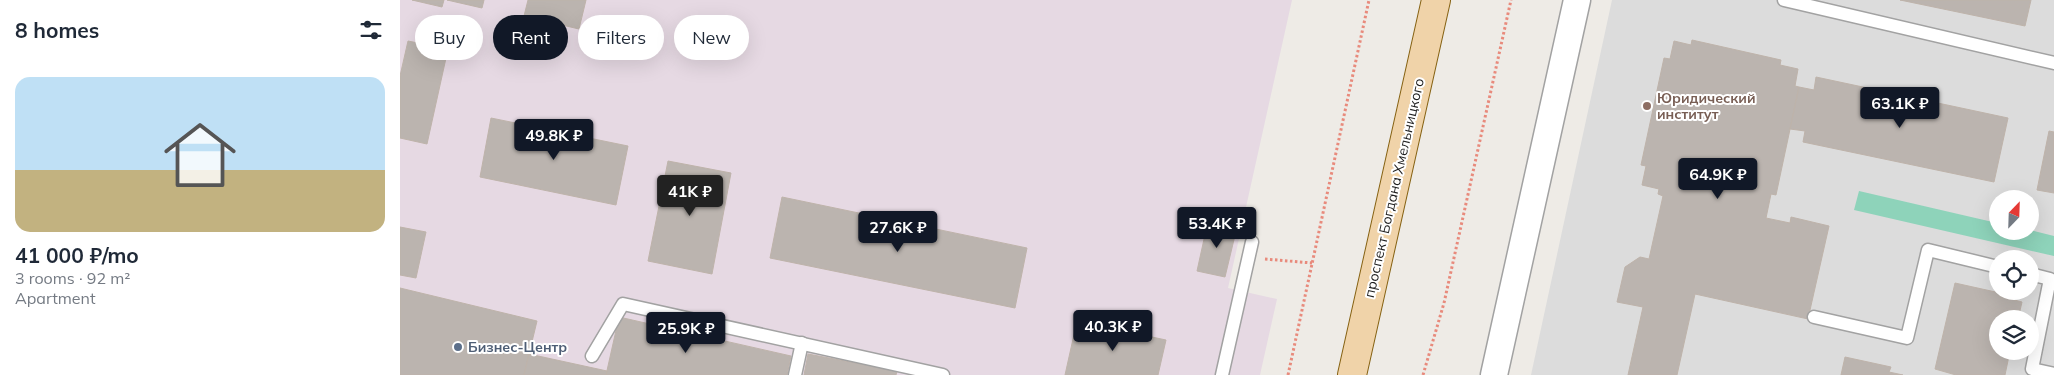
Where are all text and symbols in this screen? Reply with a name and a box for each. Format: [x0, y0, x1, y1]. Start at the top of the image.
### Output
chip: Buy [415, 15, 483, 60]
chip: Rent [493, 15, 568, 60]
chip: Filters [578, 15, 664, 60]
chip: New [674, 15, 749, 60]
icon: filters [357, 16, 385, 44]
text: 8 homes [15, 17, 99, 43]
street label: проспект Богдана Хмельницкого [1360, 77, 1428, 299]
pin: 63.1K ₽ [1854, 86, 1946, 129]
place label: Юридический институт [1657, 89, 1756, 123]
text: 63.1K ₽ [1871, 93, 1929, 113]
marker: Юридический институт [1641, 100, 1653, 112]
icon: home [155, 110, 245, 200]
pin: 49.8K ₽ [508, 119, 600, 161]
text: 49.8K ₽ [525, 125, 583, 145]
pin: 64.9K ₽ [1672, 158, 1764, 200]
text: 64.9K ₽ [1689, 164, 1747, 184]
pin: 41K ₽ [655, 174, 725, 217]
text: 41K ₽ [668, 181, 712, 201]
north arrow [1989, 190, 2039, 240]
map controls [1989, 190, 2039, 360]
pin: 53.4K ₽ [1171, 206, 1263, 249]
pin: 27.6K ₽ [852, 210, 944, 253]
text: 53.4K ₽ [1188, 213, 1246, 233]
text: 27.6K ₽ [869, 217, 927, 237]
text: 41 000 ₽/mo [15, 242, 139, 268]
button: locate [1989, 250, 2039, 300]
text: 3 rooms · 92 m² [15, 268, 130, 288]
text: Apartment [15, 288, 96, 308]
pin: 40.3K ₽ [1067, 310, 1159, 352]
button: layers [1989, 310, 2039, 360]
pin: 25.9K ₽ [640, 312, 732, 354]
text: 40.3K ₽ [1084, 316, 1142, 336]
text: 25.9K ₽ [657, 318, 715, 338]
place label: Бизнес-Центр [468, 338, 567, 356]
marker: Бизнес-Центр [452, 341, 464, 353]

